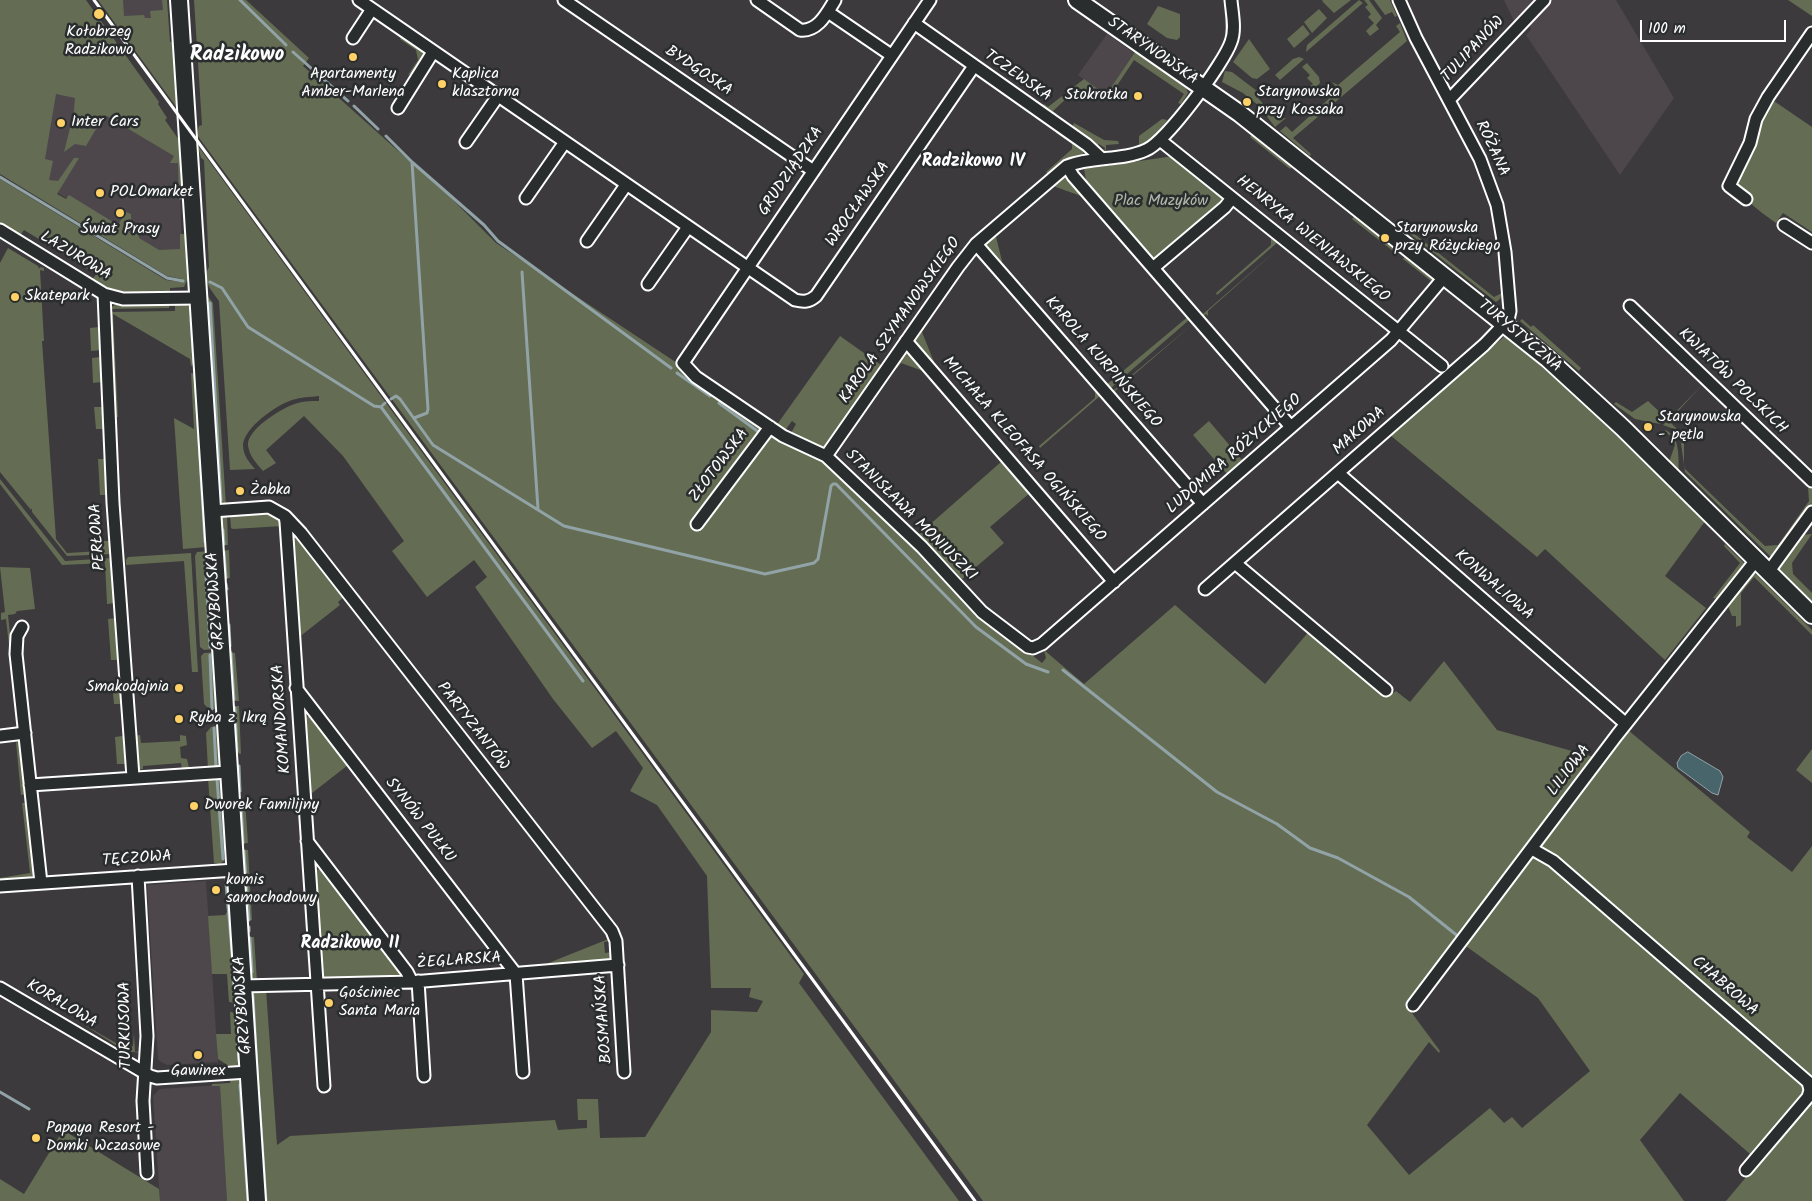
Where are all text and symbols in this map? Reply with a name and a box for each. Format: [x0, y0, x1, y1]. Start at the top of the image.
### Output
marker: Kołobrzeg Radzikowo [92, 7, 106, 21]
scale bar [1642, 10, 1788, 42]
street label: TULIPANÓW [1439, 13, 1509, 87]
street label: STARYNOWSKA [1103, 14, 1201, 90]
text: 100 m [1648, 17, 1686, 41]
place label: Kołobrzeg Radzikowo [65, 23, 133, 61]
district label: Radzikowo [190, 43, 284, 69]
street label: BYDGOSKA [661, 43, 735, 101]
street label: TCZEWSKA [980, 47, 1054, 107]
marker: Apartamenty Amber-Marlena [347, 51, 359, 63]
place label: Apartamenty Amber-Marlena [301, 65, 405, 103]
place label: Kaplica klasztorna [452, 65, 520, 103]
marker: Kaplica klasztorna [436, 78, 448, 90]
place label: Starynowska przy Kossaka [1257, 83, 1344, 121]
place label: Stokrotka [1065, 86, 1128, 106]
marker: Stokrotka [1132, 90, 1144, 102]
marker: Starynowska przy Kossaka [1241, 96, 1253, 108]
place label: Inter Cars [71, 113, 139, 133]
marker: Inter Cars [55, 117, 67, 129]
street label: RÓŻANA [1470, 118, 1512, 180]
street label: GRUDZIĄDZKA [755, 124, 829, 220]
district label: Radzikowo IV [921, 152, 1025, 174]
street label: WROCŁAWSKA [823, 159, 895, 251]
street label: HENRYKA WIENIAWSKIEGO [1231, 172, 1393, 308]
place label: POLOmarket [110, 183, 193, 203]
marker: POLOmarket [94, 187, 106, 199]
park label: Plac Muzyków [1114, 192, 1208, 212]
marker: Świat Prasy [114, 207, 126, 219]
place label: Starynowska przy Różyckiego [1395, 219, 1500, 257]
place label: Świat Prasy [81, 220, 159, 240]
street label: LAZUROWA [36, 228, 114, 286]
marker: Starynowska przy Różyckiego [1379, 232, 1391, 244]
street label: KAROLA SZYMANOWSKIEGO [836, 234, 966, 408]
place label: Skatepark [25, 287, 90, 307]
marker: Skatepark [9, 291, 21, 303]
street label: KAROLA KURPIŃSKIEGO [1040, 293, 1164, 433]
street label: TURYSTYCZNA [1473, 297, 1565, 377]
street label: KWIATÓW POLSKICH [1673, 325, 1791, 439]
street label: MICHAŁA KLEOFASA OGIŃSKIEGO [937, 353, 1109, 547]
street label: LUDOMIRA RÓŻYCKIEGO [1164, 391, 1306, 519]
street label: MAKOWA [1330, 404, 1390, 460]
place label: Starynowska - pętla [1658, 408, 1741, 446]
marker: Starynowska - pętla [1642, 421, 1654, 433]
street label: ZŁOTOWSKA [686, 426, 754, 506]
street label: STANISŁAWA MONIUSZKI [840, 446, 980, 586]
place label: Żabka [250, 481, 291, 501]
marker: Żabka [234, 485, 246, 497]
street label: PERŁOWA [87, 503, 111, 571]
street label: KONWALIOWA [1450, 547, 1536, 625]
street label: GRZYBOWSKA [204, 551, 230, 651]
street label: KOMANDORSKA [270, 664, 296, 774]
place label: Smakodajnia [86, 678, 169, 698]
street label: PARTYZANTÓW [432, 679, 512, 775]
marker: Smakodajnia [173, 682, 185, 694]
place label: Ryba z Ikrą [189, 709, 267, 729]
marker: Ryba z Ikrą [173, 713, 185, 725]
street label: LILIOWA [1544, 741, 1596, 801]
street label: SYNÓW PUŁKU [380, 775, 458, 867]
place label: Dworek Familijny [204, 796, 319, 816]
marker: Dworek Familijny [188, 800, 200, 812]
street label: TĘCZOWA [102, 848, 172, 872]
place label: komis samochodowy [226, 871, 317, 909]
marker: komis samochodowy [210, 884, 222, 896]
district label: Radzikowo II [300, 934, 400, 956]
street label: ŻEGLARSKA [416, 949, 502, 975]
street label: CHABROWA [1687, 953, 1761, 1021]
street label: GRZYBOWSKA [231, 955, 257, 1055]
street label: BOSMAŃSKA [592, 974, 618, 1064]
street label: KORALOWA [22, 976, 100, 1034]
street label: TURKUSOWA [117, 981, 137, 1069]
place label: Gościniec Santa Maria [339, 984, 420, 1022]
marker: Gościniec Santa Maria [323, 997, 335, 1009]
marker: Gawinex [192, 1049, 204, 1061]
place label: Gawinex [171, 1062, 225, 1082]
place label: Papaya Resort - Domki Wczasowe [46, 1119, 160, 1157]
marker: Papaya Resort - Domki Wczasowe [30, 1132, 42, 1144]

